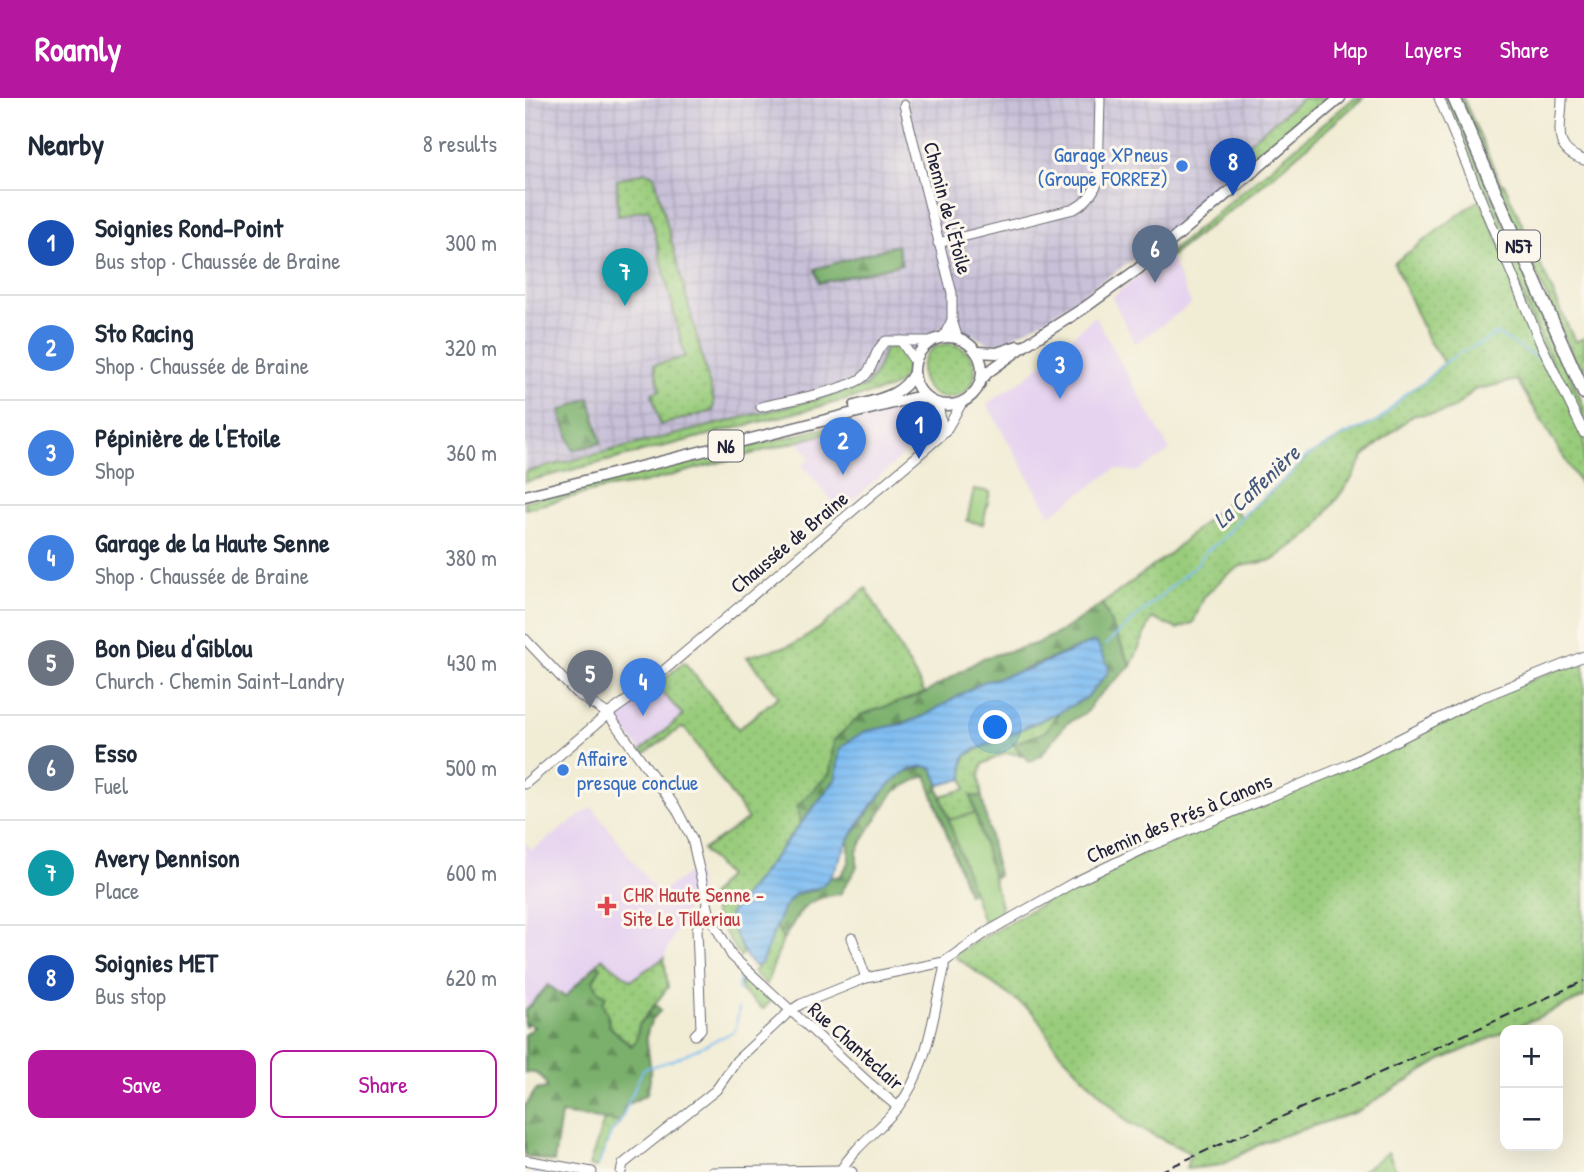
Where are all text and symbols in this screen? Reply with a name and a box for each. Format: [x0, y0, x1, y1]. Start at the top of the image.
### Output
text: Roamly [35, 27, 121, 71]
text: Map [1333, 33, 1367, 65]
text: Layers [1405, 33, 1462, 65]
text: Share [1500, 33, 1549, 65]
text: Nearby [28, 124, 104, 164]
text: 8 results [423, 128, 497, 159]
pin: 8 [1210, 138, 1256, 196]
street label: Chemin de l'Etoile [916, 139, 980, 277]
place label: Garage XPneus (Groupe FORREZ) [1038, 140, 1168, 193]
marker: Garage XPneus (Groupe FORREZ) [1174, 158, 1190, 174]
text: Soignies Rond-Point [95, 210, 283, 245]
pin: 6 [1132, 225, 1178, 283]
text: 1 [47, 227, 55, 258]
text: 300 m [445, 227, 497, 258]
road number: N57 [1498, 230, 1540, 262]
text: Bus stop · Chaussée de Braine [95, 245, 341, 276]
pin: 7 [602, 248, 648, 306]
text: Sto Racing [95, 315, 194, 350]
text: 2 [46, 332, 56, 363]
text: 320 m [445, 332, 497, 363]
pin: 3 [1037, 341, 1083, 399]
text: Shop · Chaussée de Braine [95, 350, 309, 381]
pin: 1 [896, 401, 942, 459]
pin: 2 [820, 417, 866, 475]
text: Pépinière de l'Etoile [95, 420, 281, 455]
road number: N6 [709, 430, 743, 462]
text: 3 [46, 437, 56, 468]
text: 360 m [446, 437, 497, 468]
water label: La Caffenière [1206, 437, 1307, 534]
text: Shop [95, 455, 134, 486]
street label: Chaussée de Braine [724, 484, 854, 600]
text: Garage de la Haute Senne [95, 525, 330, 560]
text: 4 [47, 542, 55, 573]
text: 380 m [446, 542, 497, 573]
text: Shop · Chaussée de Braine [95, 560, 309, 591]
text: Bon Dieu d'Giblou [95, 630, 253, 665]
text: 5 [46, 647, 56, 678]
text: 430 m [447, 647, 497, 678]
pin: 5 [567, 650, 613, 708]
pin: 4 [620, 658, 666, 716]
text: Church · Chemin Saint-Landry [95, 665, 345, 696]
your location [978, 710, 1012, 744]
text: Esso [95, 735, 137, 770]
place label: Affaire presque conclue [577, 744, 698, 797]
text: 6 [46, 752, 56, 783]
text: 500 m [446, 752, 497, 783]
marker: Affaire presque conclue [555, 762, 571, 778]
street label: Chemin des Prés à Canons [1082, 766, 1276, 870]
text: Fuel [95, 770, 128, 801]
text: Avery Dennison [95, 840, 240, 875]
text: 7 [45, 857, 57, 888]
text: 600 m [446, 857, 497, 888]
text: Place [95, 875, 139, 906]
place label: CHR Haute Senne - Site Le Tilleriau [623, 880, 764, 933]
marker: CHR Haute Senne - Site Le Tilleriau [597, 896, 617, 916]
text: Soignies MET [95, 945, 218, 980]
text: 8 [46, 962, 56, 993]
text: 620 m [446, 962, 497, 993]
text: Bus stop [95, 980, 166, 1011]
street label: Rue Chanteclair [802, 995, 910, 1097]
map controls [1500, 1025, 1563, 1151]
button: + [1500, 1025, 1563, 1088]
button: Save [28, 1050, 256, 1118]
button: Share [270, 1050, 497, 1118]
button: − [1500, 1088, 1563, 1151]

